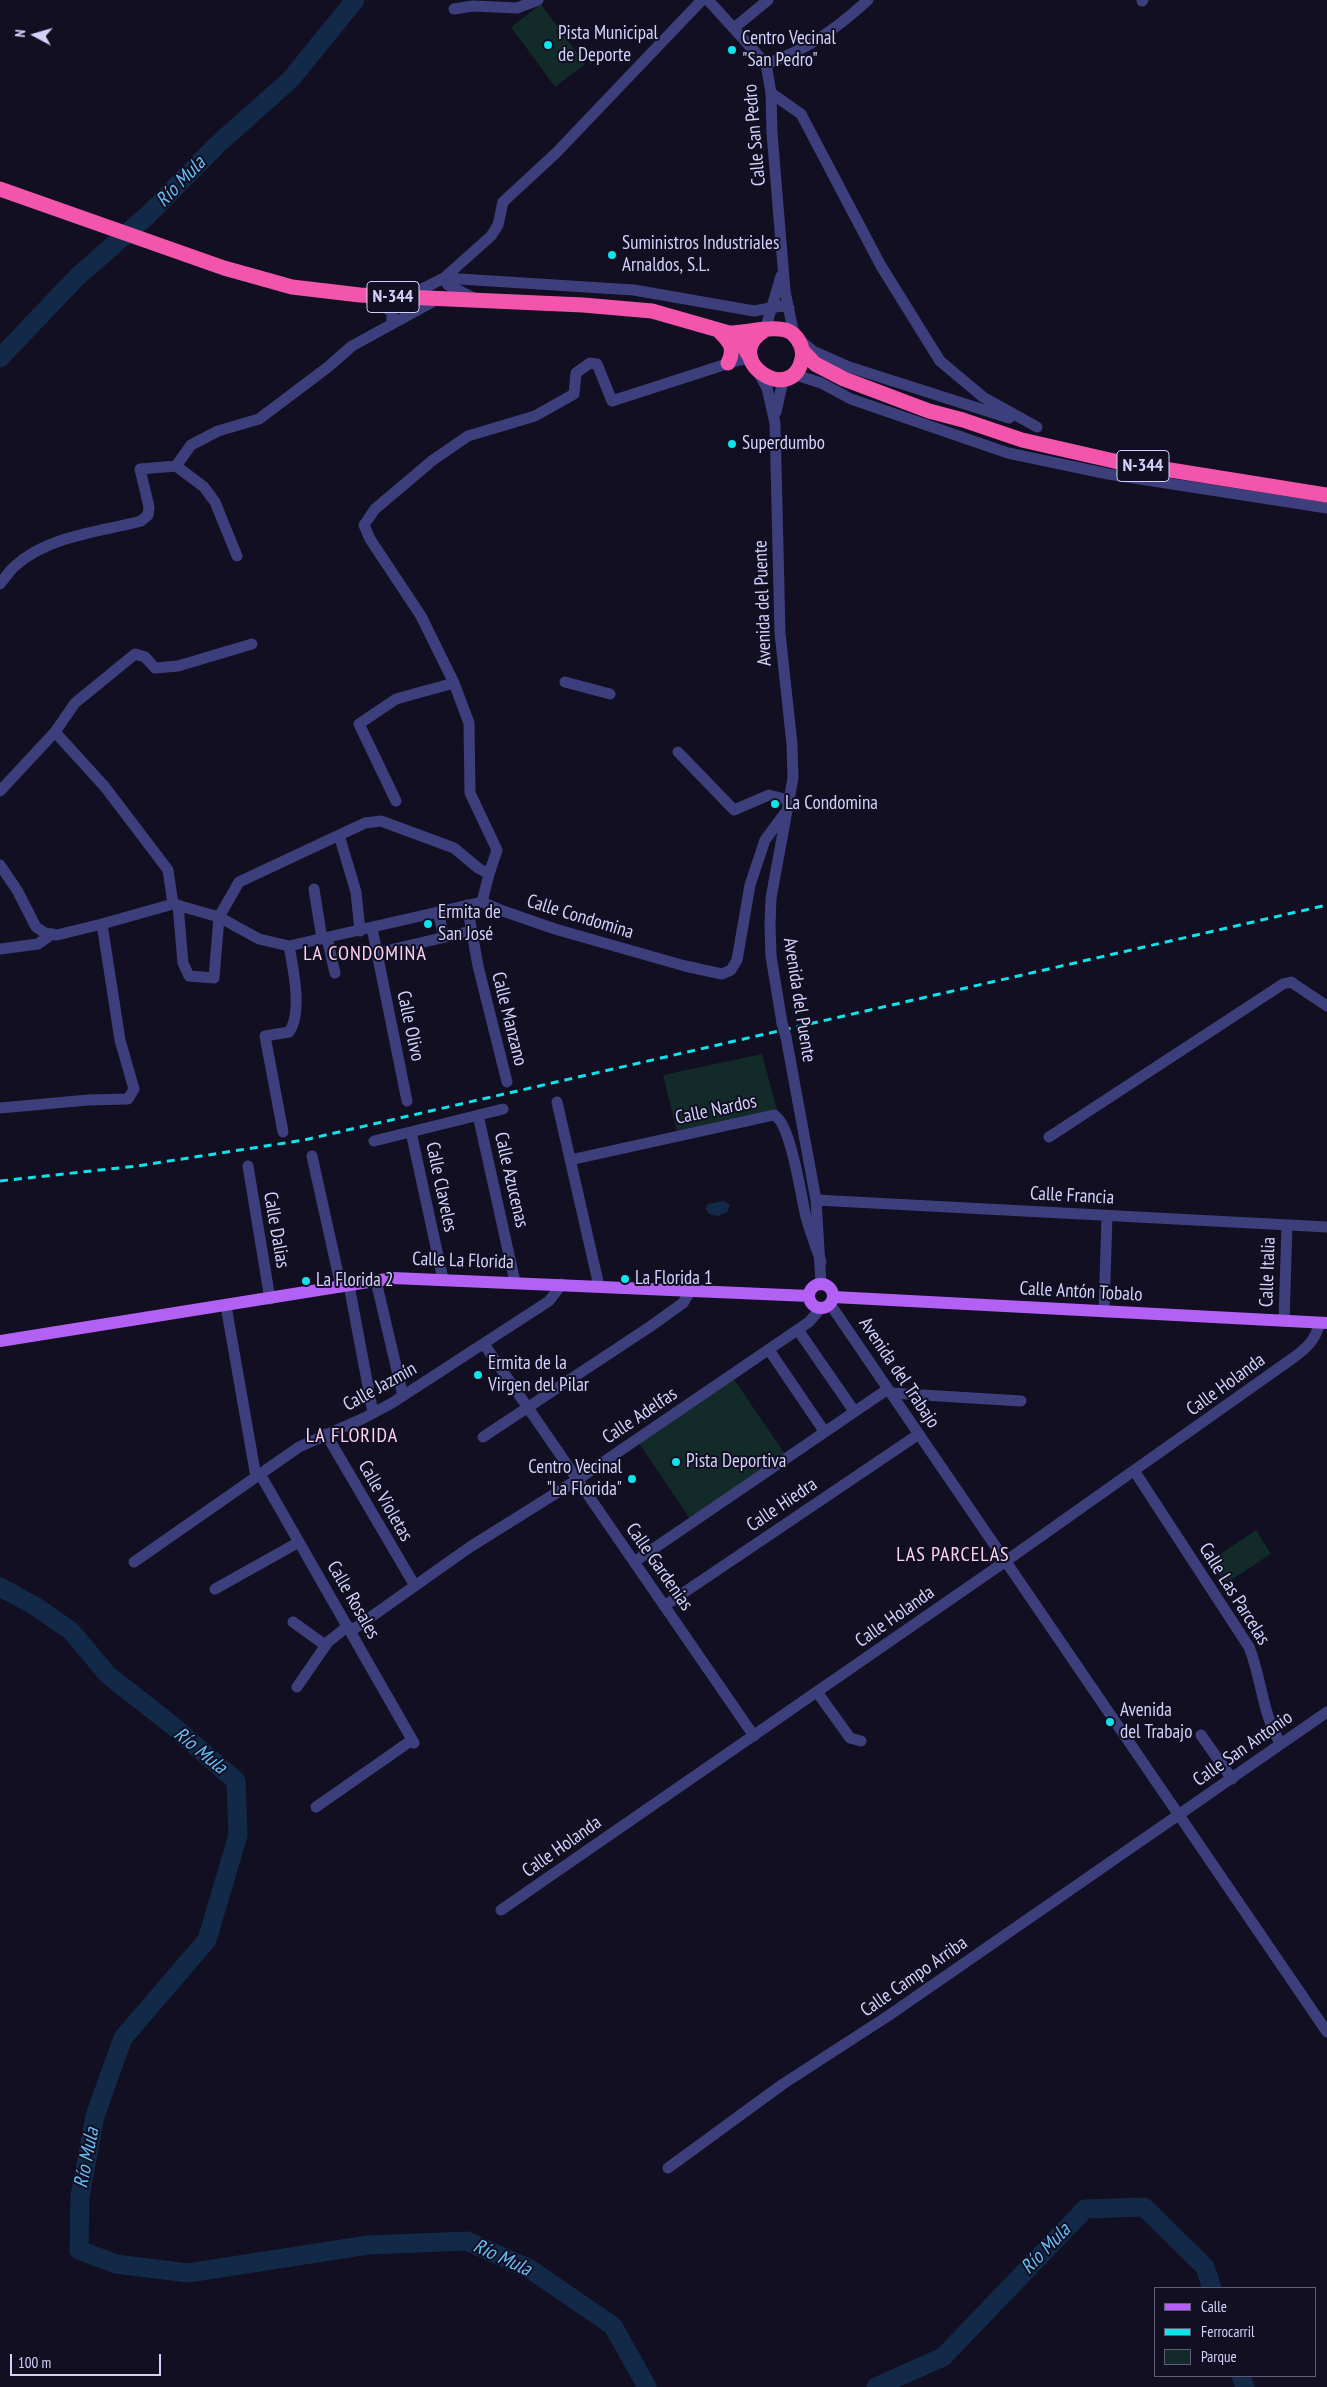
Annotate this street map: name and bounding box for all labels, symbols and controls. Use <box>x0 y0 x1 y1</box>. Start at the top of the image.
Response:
north arrow <box>10 10 60 60</box>
place label: Pista Municipal de Deporte <box>558 23 658 67</box>
place label: Centro Vecinal "San Pedro" <box>742 28 836 72</box>
text: N <box>11 29 29 38</box>
marker: Pista Municipal de Deporte <box>542 39 554 51</box>
marker: Centro Vecinal "San Pedro" <box>726 44 738 56</box>
street label: Calle San Pedro <box>739 83 771 187</box>
water label: Río Mula <box>151 152 211 212</box>
place label: Suministros Industriales Arnaldos, S.L. <box>622 233 779 277</box>
marker: Suministros Industriales Arnaldos, S.L. <box>606 249 618 261</box>
road number: N-344 <box>367 282 419 312</box>
place label: Superdumbo <box>742 433 825 455</box>
marker: Superdumbo <box>726 438 738 450</box>
road number: N-344 <box>1117 451 1169 482</box>
street label: Avenida del Puente <box>749 540 777 666</box>
place label: La Condomina <box>785 793 878 815</box>
marker: La Condomina <box>769 798 781 810</box>
street label: Calle Condomina <box>524 890 636 944</box>
place label: Ermita de San José <box>438 902 501 946</box>
marker: Ermita de San José <box>422 918 434 930</box>
street label: Avenida del Puente <box>778 936 820 1064</box>
district label: LA CONDOMINA <box>302 942 428 966</box>
street label: Calle Manzano <box>486 970 532 1068</box>
street label: Calle Olivo <box>391 989 429 1063</box>
street label: Calle Nardos <box>673 1090 759 1130</box>
street label: Calle Azucenas <box>489 1130 533 1230</box>
street label: Calle Claveles <box>420 1140 462 1234</box>
street label: Calle Francia <box>1029 1182 1115 1210</box>
street label: Calle Dalias <box>258 1190 294 1270</box>
street label: Calle Italia <box>1255 1237 1281 1307</box>
street label: Calle La Florida <box>412 1248 514 1274</box>
place label: La Florida 1 <box>635 1268 712 1290</box>
place label: La Florida 2 <box>316 1270 393 1292</box>
marker: La Florida 1 <box>619 1273 631 1285</box>
marker: La Florida 2 <box>300 1275 312 1287</box>
street label: Calle Antón Tobalo <box>1019 1277 1143 1307</box>
street label: Avenida del Trabajo <box>854 1313 944 1433</box>
street label: Calle Holanda <box>1182 1349 1270 1421</box>
place label: Ermita de la Virgen del Pilar <box>488 1353 589 1397</box>
street label: Calle Jazmín <box>339 1357 421 1417</box>
marker: Ermita de la Virgen del Pilar <box>472 1369 484 1381</box>
street label: Calle Adelfas <box>598 1383 682 1449</box>
district label: LA FLORIDA <box>305 1424 399 1448</box>
place label: Pista Deportiva <box>686 1451 786 1473</box>
marker: Pista Deportiva <box>670 1456 682 1468</box>
street label: Calle Violetas <box>353 1457 417 1545</box>
place label: Centro Vecinal "La Florida" <box>528 1457 622 1501</box>
marker: Centro Vecinal "La Florida" <box>626 1473 638 1485</box>
street label: Calle Hiedra <box>742 1473 822 1537</box>
street label: Calle Gardenias <box>621 1519 697 1615</box>
street label: Calle Las Parcelas <box>1194 1539 1274 1649</box>
district label: LAS PARCELAS <box>895 1543 1011 1567</box>
street label: Calle Rosales <box>322 1557 384 1643</box>
street label: Calle Holanda <box>851 1581 939 1653</box>
place label: Avenida del Trabajo <box>1120 1700 1192 1744</box>
street label: Calle San Antonio <box>1189 1706 1297 1792</box>
marker: Avenida del Trabajo <box>1104 1716 1116 1728</box>
water label: Río Mula <box>169 1723 231 1779</box>
street label: Calle Holanda <box>518 1811 606 1883</box>
street label: Calle Campo Arriba <box>856 1932 972 2022</box>
water label: Río Mula <box>69 2126 105 2190</box>
water label: Río Mula <box>1016 2219 1076 2279</box>
water label: Río Mula <box>469 2234 535 2282</box>
legend <box>1154 2287 1317 2377</box>
text: Calle <box>1201 2297 1227 2316</box>
text: Ferrocarril <box>1201 2322 1254 2341</box>
scale bar <box>12 2344 164 2376</box>
text: Parque <box>1201 2347 1237 2366</box>
text: 100 m <box>18 2353 51 2372</box>

